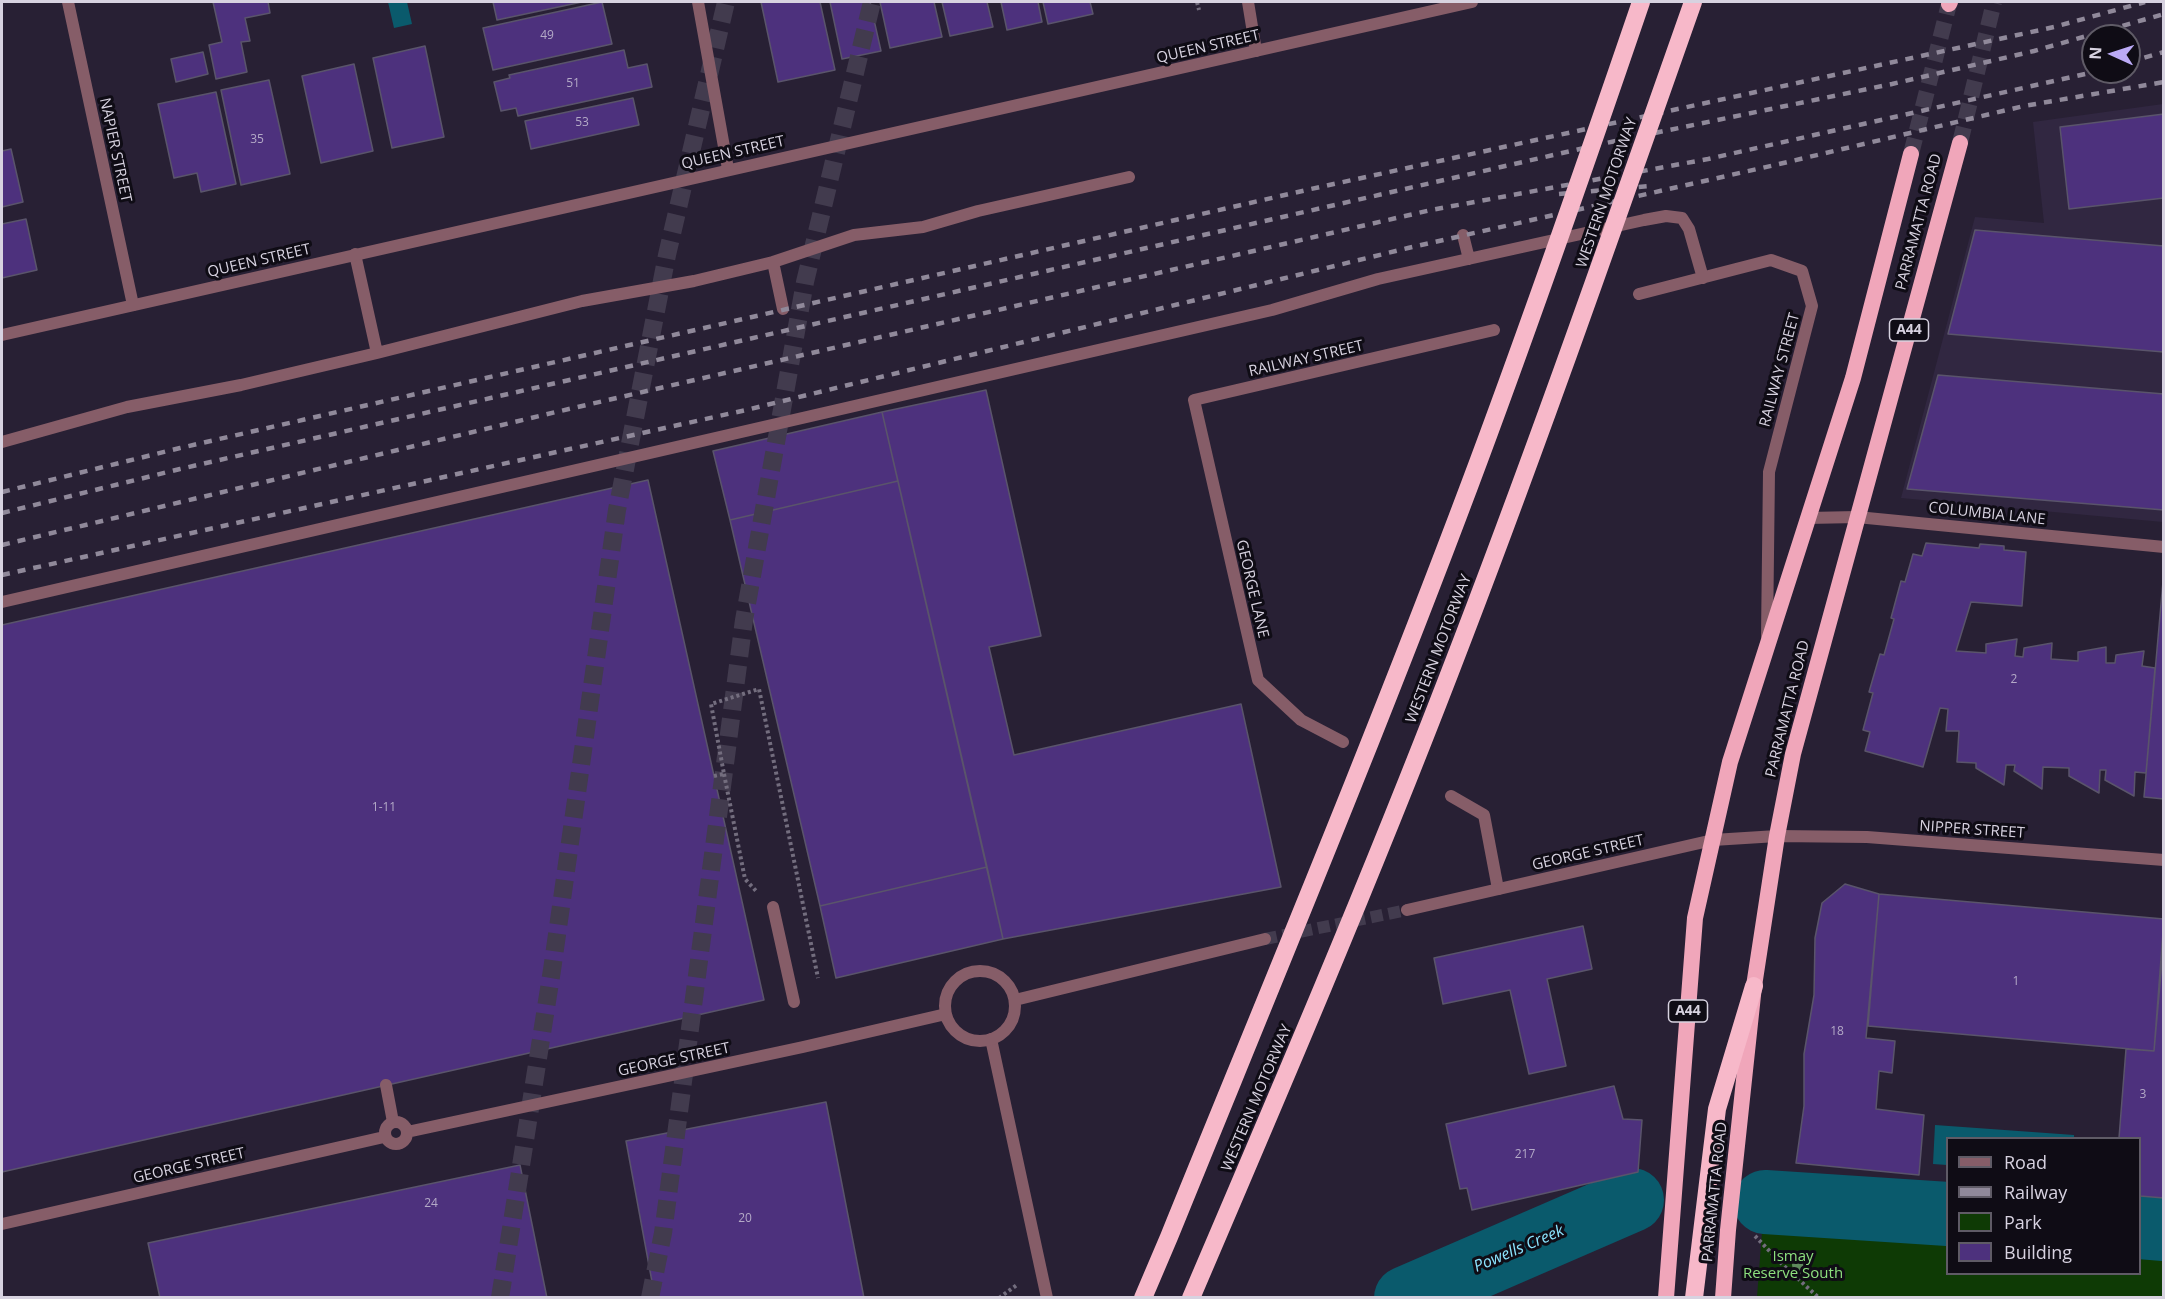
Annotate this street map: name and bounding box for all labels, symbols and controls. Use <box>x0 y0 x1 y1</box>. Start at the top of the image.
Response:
north arrow <box>2081 24 2141 84</box>
street label: QUEEN STREET <box>1155 26 1261 68</box>
house number: 49 <box>540 29 554 43</box>
text: N <box>2084 46 2106 60</box>
house number: 51 <box>566 77 580 91</box>
street label: NAPIER STREET <box>95 96 135 204</box>
house number: 53 <box>575 116 589 130</box>
street label: WESTERN MOTORWAY <box>1573 116 1641 270</box>
street label: QUEEN STREET <box>680 132 786 174</box>
house number: 35 <box>250 133 264 147</box>
street label: PARRAMATTA ROAD <box>1892 152 1946 292</box>
street label: QUEEN STREET <box>206 240 312 282</box>
street label: RAILWAY STREET <box>1756 311 1804 429</box>
road number: A44 <box>1890 319 1928 341</box>
street label: RAILWAY STREET <box>1247 337 1365 381</box>
street label: COLUMBIA LANE <box>1928 499 2046 529</box>
street label: GEORGE LANE <box>1232 538 1272 640</box>
street label: WESTERN MOTORWAY <box>1402 572 1476 726</box>
street label: PARRAMATTA ROAD <box>1762 639 1814 779</box>
house number: 2 <box>2011 673 2017 687</box>
house number: 1-11 <box>372 801 396 815</box>
street label: NIPPER STREET <box>1919 817 2025 843</box>
street label: GEORGE STREET <box>1530 831 1646 875</box>
house number: 1 <box>2013 975 2019 989</box>
road number: A44 <box>1668 1000 1708 1022</box>
street label: WESTERN MOTORWAY <box>1218 1022 1296 1174</box>
house number: 18 <box>1830 1025 1844 1039</box>
street label: GEORGE STREET <box>616 1039 732 1081</box>
house number: 3 <box>2140 1088 2146 1102</box>
street label: PARRAMATTA ROAD <box>1699 1121 1731 1263</box>
legend <box>1946 1137 2141 1275</box>
street label: GEORGE STREET <box>131 1144 247 1188</box>
house number: 217 <box>1515 1148 1535 1162</box>
text: Road <box>2004 1150 2047 1174</box>
text: Railway <box>2004 1180 2067 1204</box>
house number: 24 <box>424 1197 438 1211</box>
text: Park <box>2004 1210 2042 1234</box>
house number: 20 <box>738 1212 752 1226</box>
water label: Powells Creek <box>1471 1221 1567 1277</box>
text: Building <box>2004 1240 2072 1264</box>
park label: Ismay Reserve South <box>1743 1248 1843 1283</box>

